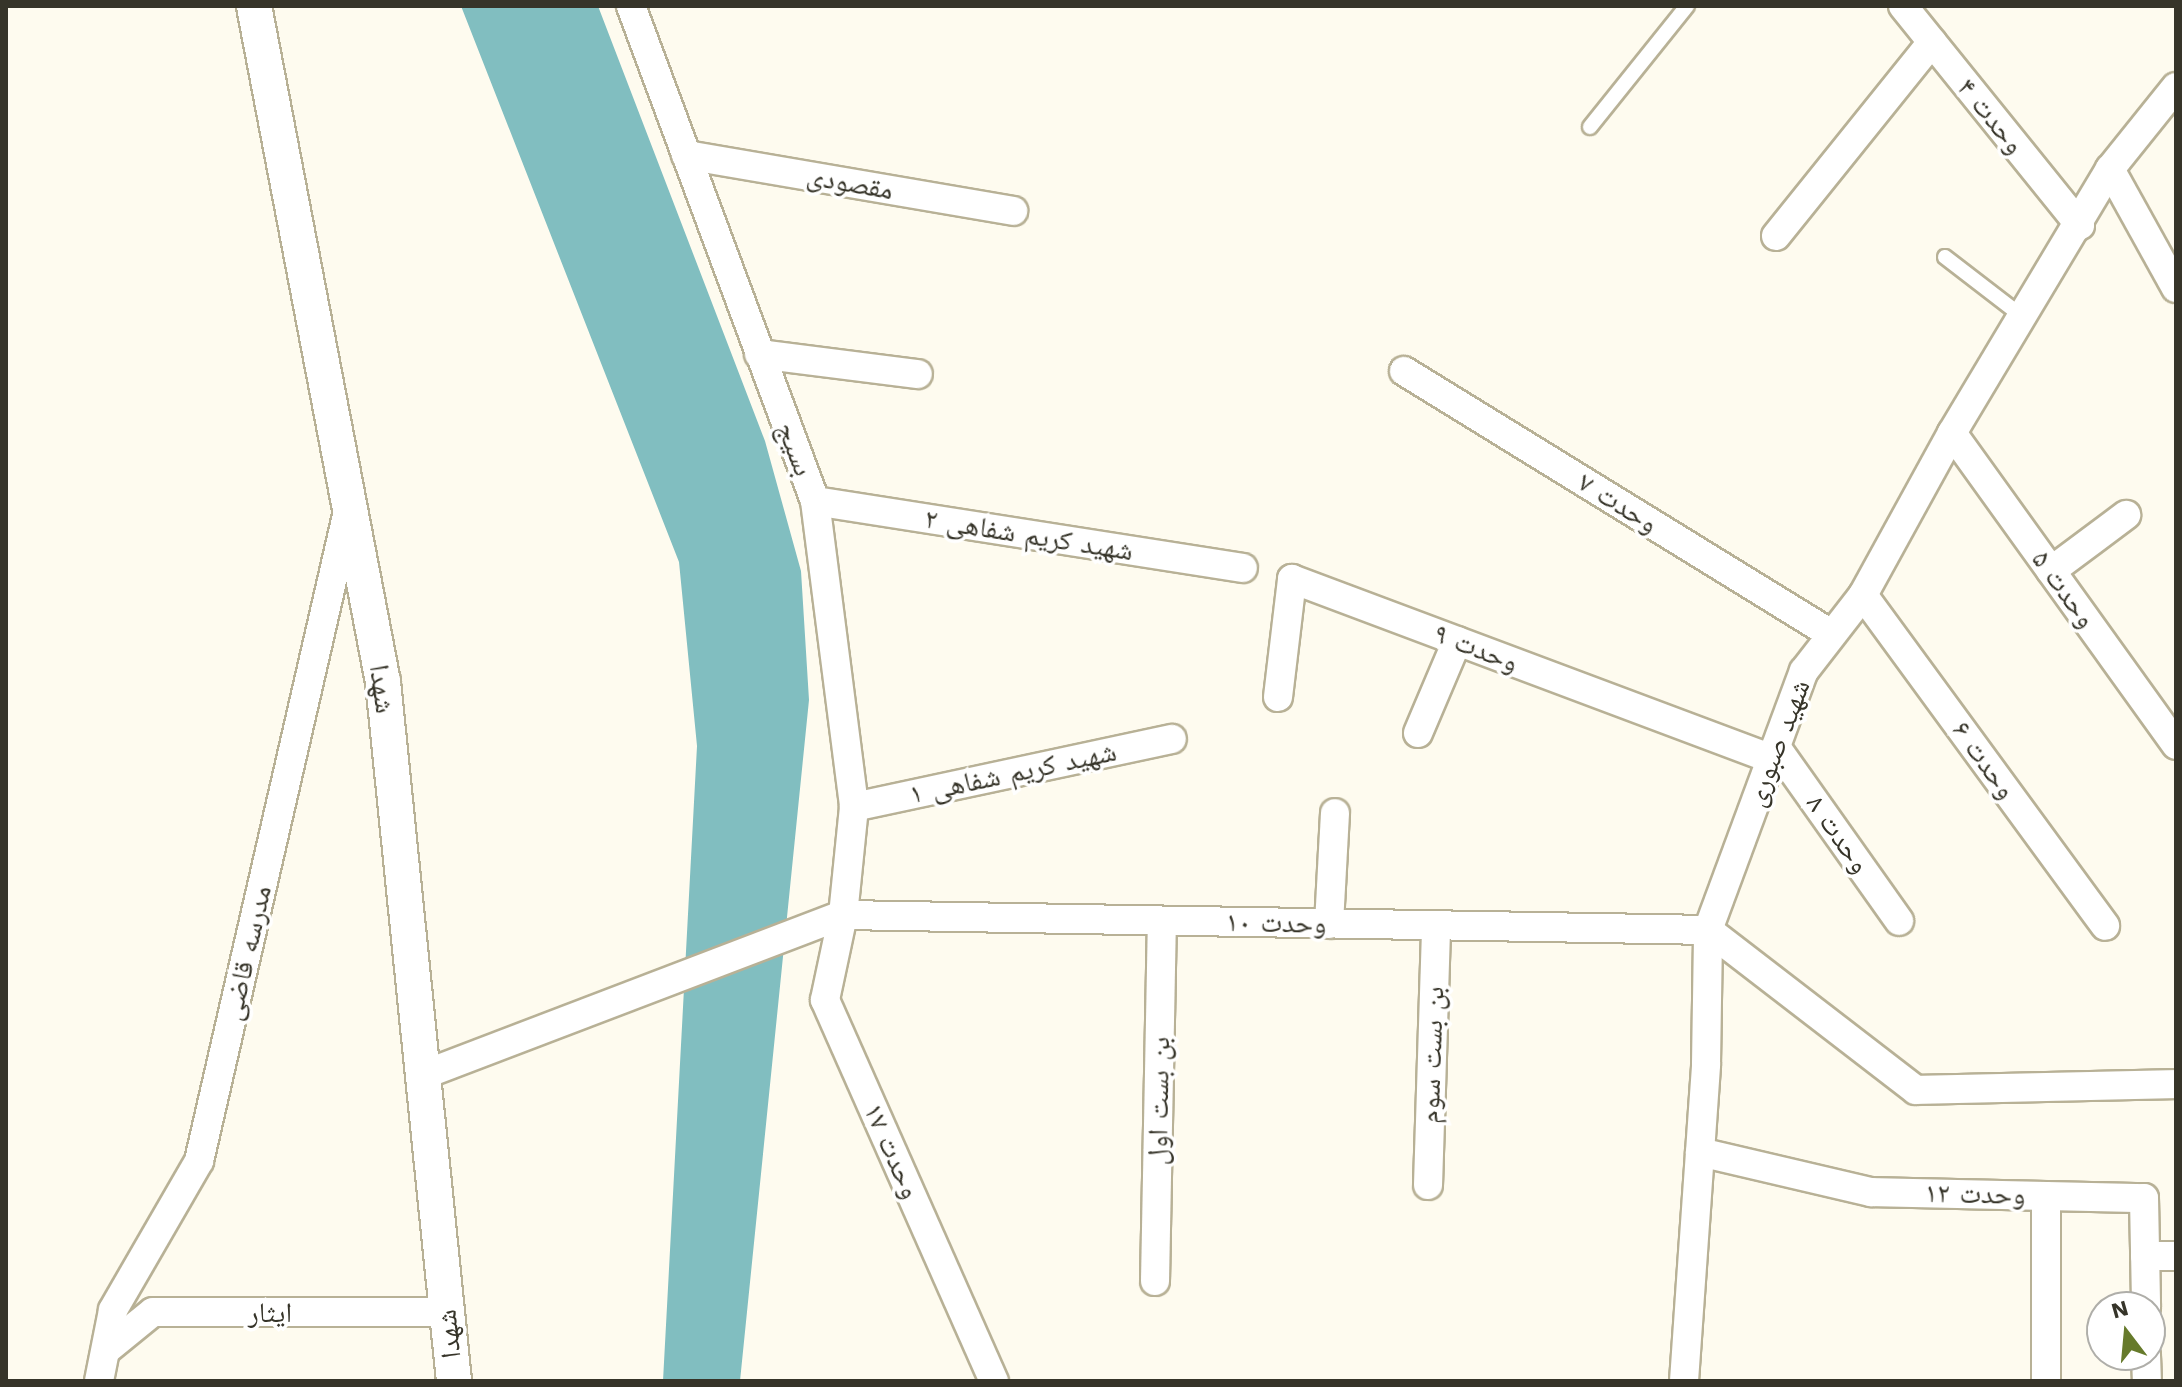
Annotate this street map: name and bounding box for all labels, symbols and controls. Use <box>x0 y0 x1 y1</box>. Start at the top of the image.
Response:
street label: وحدت ۴ <box>1950 71 2032 161</box>
street label: مقصودی <box>804 159 896 207</box>
street label: بسیج <box>769 417 821 481</box>
street label: وحدت ۷ <box>1572 465 1664 541</box>
street label: شهید کریم شفاهی ۲ <box>922 502 1136 568</box>
street label: وحدت ۵ <box>2025 544 2103 634</box>
street label: وحدت ۹ <box>1429 617 1523 679</box>
street label: شهدا <box>362 662 402 716</box>
street label: شهید صبوری <box>1738 675 1818 811</box>
street label: وحدت ۶ <box>1945 715 2023 805</box>
street label: شهید کریم شفاهی ۱ <box>906 735 1120 811</box>
street label: وحدت ۸ <box>1799 788 1877 880</box>
street label: مدرسه قاضی <box>215 882 279 1024</box>
street label: وحدت ۱۰ <box>1225 905 1327 941</box>
street label: بن بست سوم <box>1413 986 1451 1124</box>
street label: بن بست اول <box>1141 1036 1177 1166</box>
street label: وحدت ۱۷ <box>856 1098 928 1204</box>
street label: وحدت ۱۲ <box>1924 1176 2026 1212</box>
north arrow <box>2086 1291 2166 1371</box>
text: N <box>2109 1295 2131 1324</box>
street label: ایثار <box>248 1296 292 1330</box>
street label: شهدا <box>430 1308 468 1360</box>

